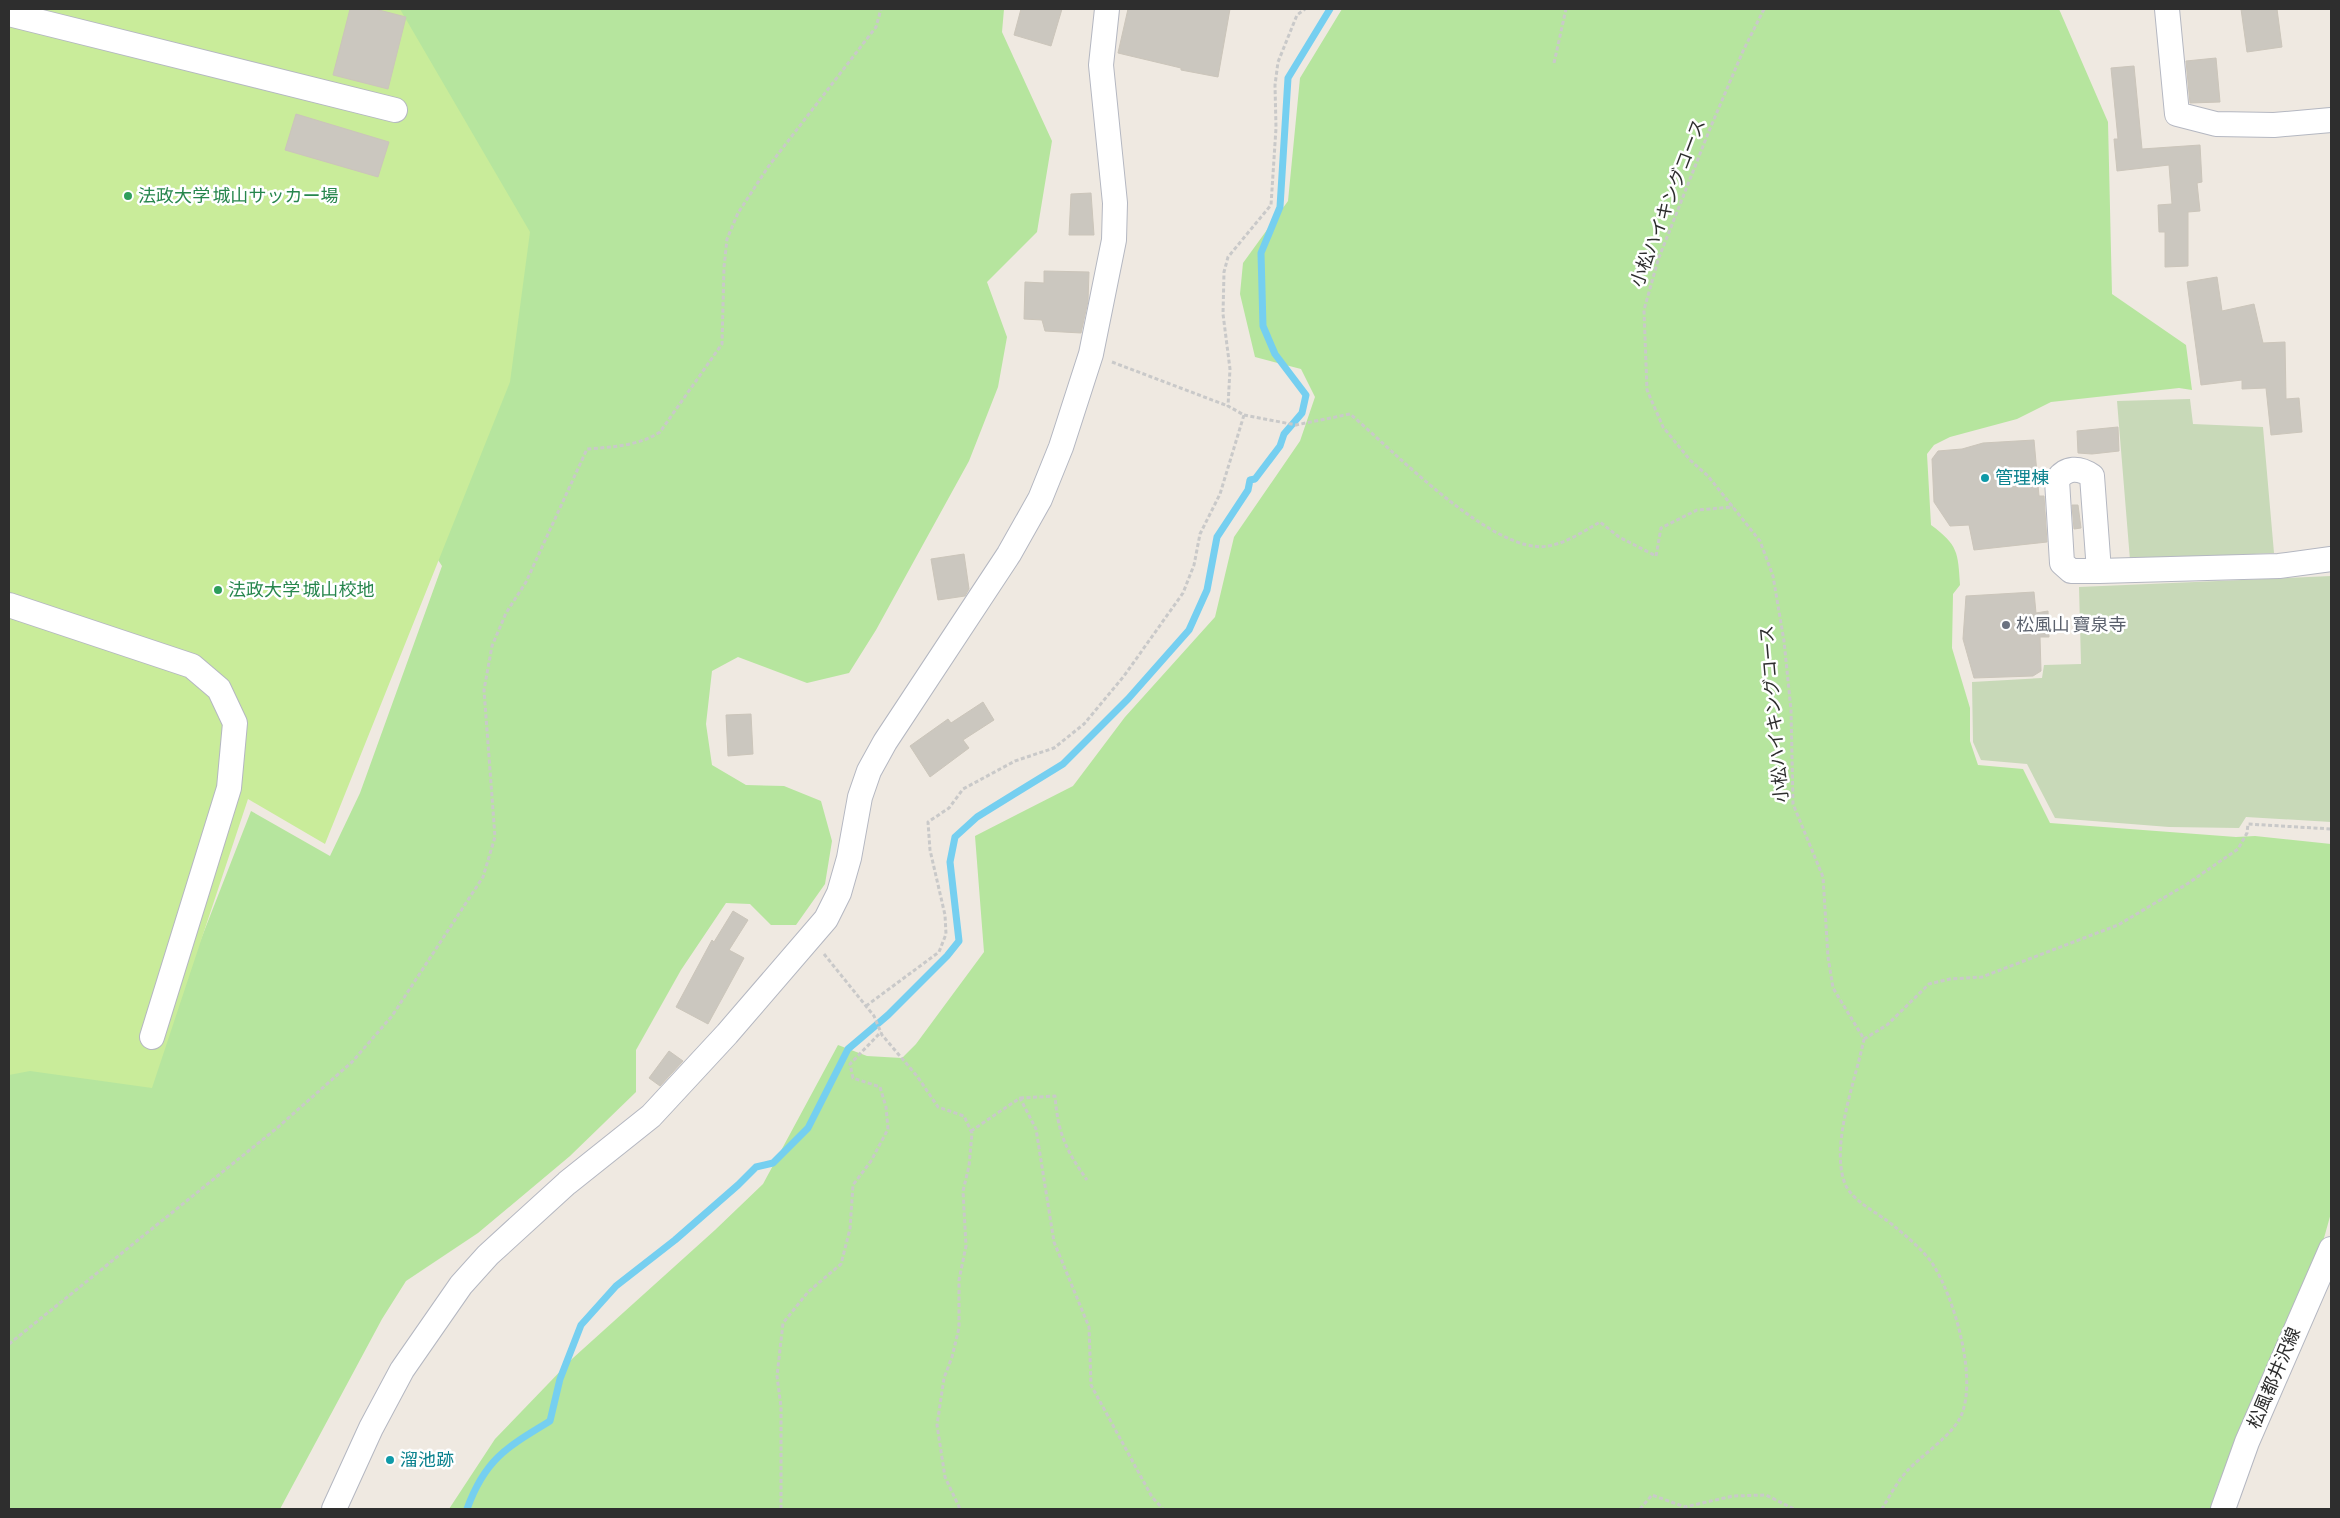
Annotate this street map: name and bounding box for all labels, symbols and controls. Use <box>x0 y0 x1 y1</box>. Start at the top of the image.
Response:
street label: 小松ハイキングコース <box>1626 116 1709 290</box>
place label: 法政大学 城山サッカー場 <box>138 185 338 206</box>
marker: 法政大学 城山サッカー場 <box>122 190 134 202</box>
place label: 管理棟 <box>1995 467 2049 488</box>
marker: 管理棟 <box>1979 472 1991 484</box>
place label: 法政大学 城山校地 <box>228 579 374 600</box>
marker: 法政大学 城山校地 <box>212 584 224 596</box>
place label: 松風山 寶泉寺 <box>2016 614 2126 635</box>
marker: 松風山 寶泉寺 <box>2000 619 2012 631</box>
street label: 小松ハイキングコース <box>1755 624 1792 804</box>
street label: 松風都井沢線 <box>2243 1324 2304 1432</box>
place label: 溜池跡 <box>400 1449 454 1470</box>
marker: 溜池跡 <box>384 1454 396 1466</box>

